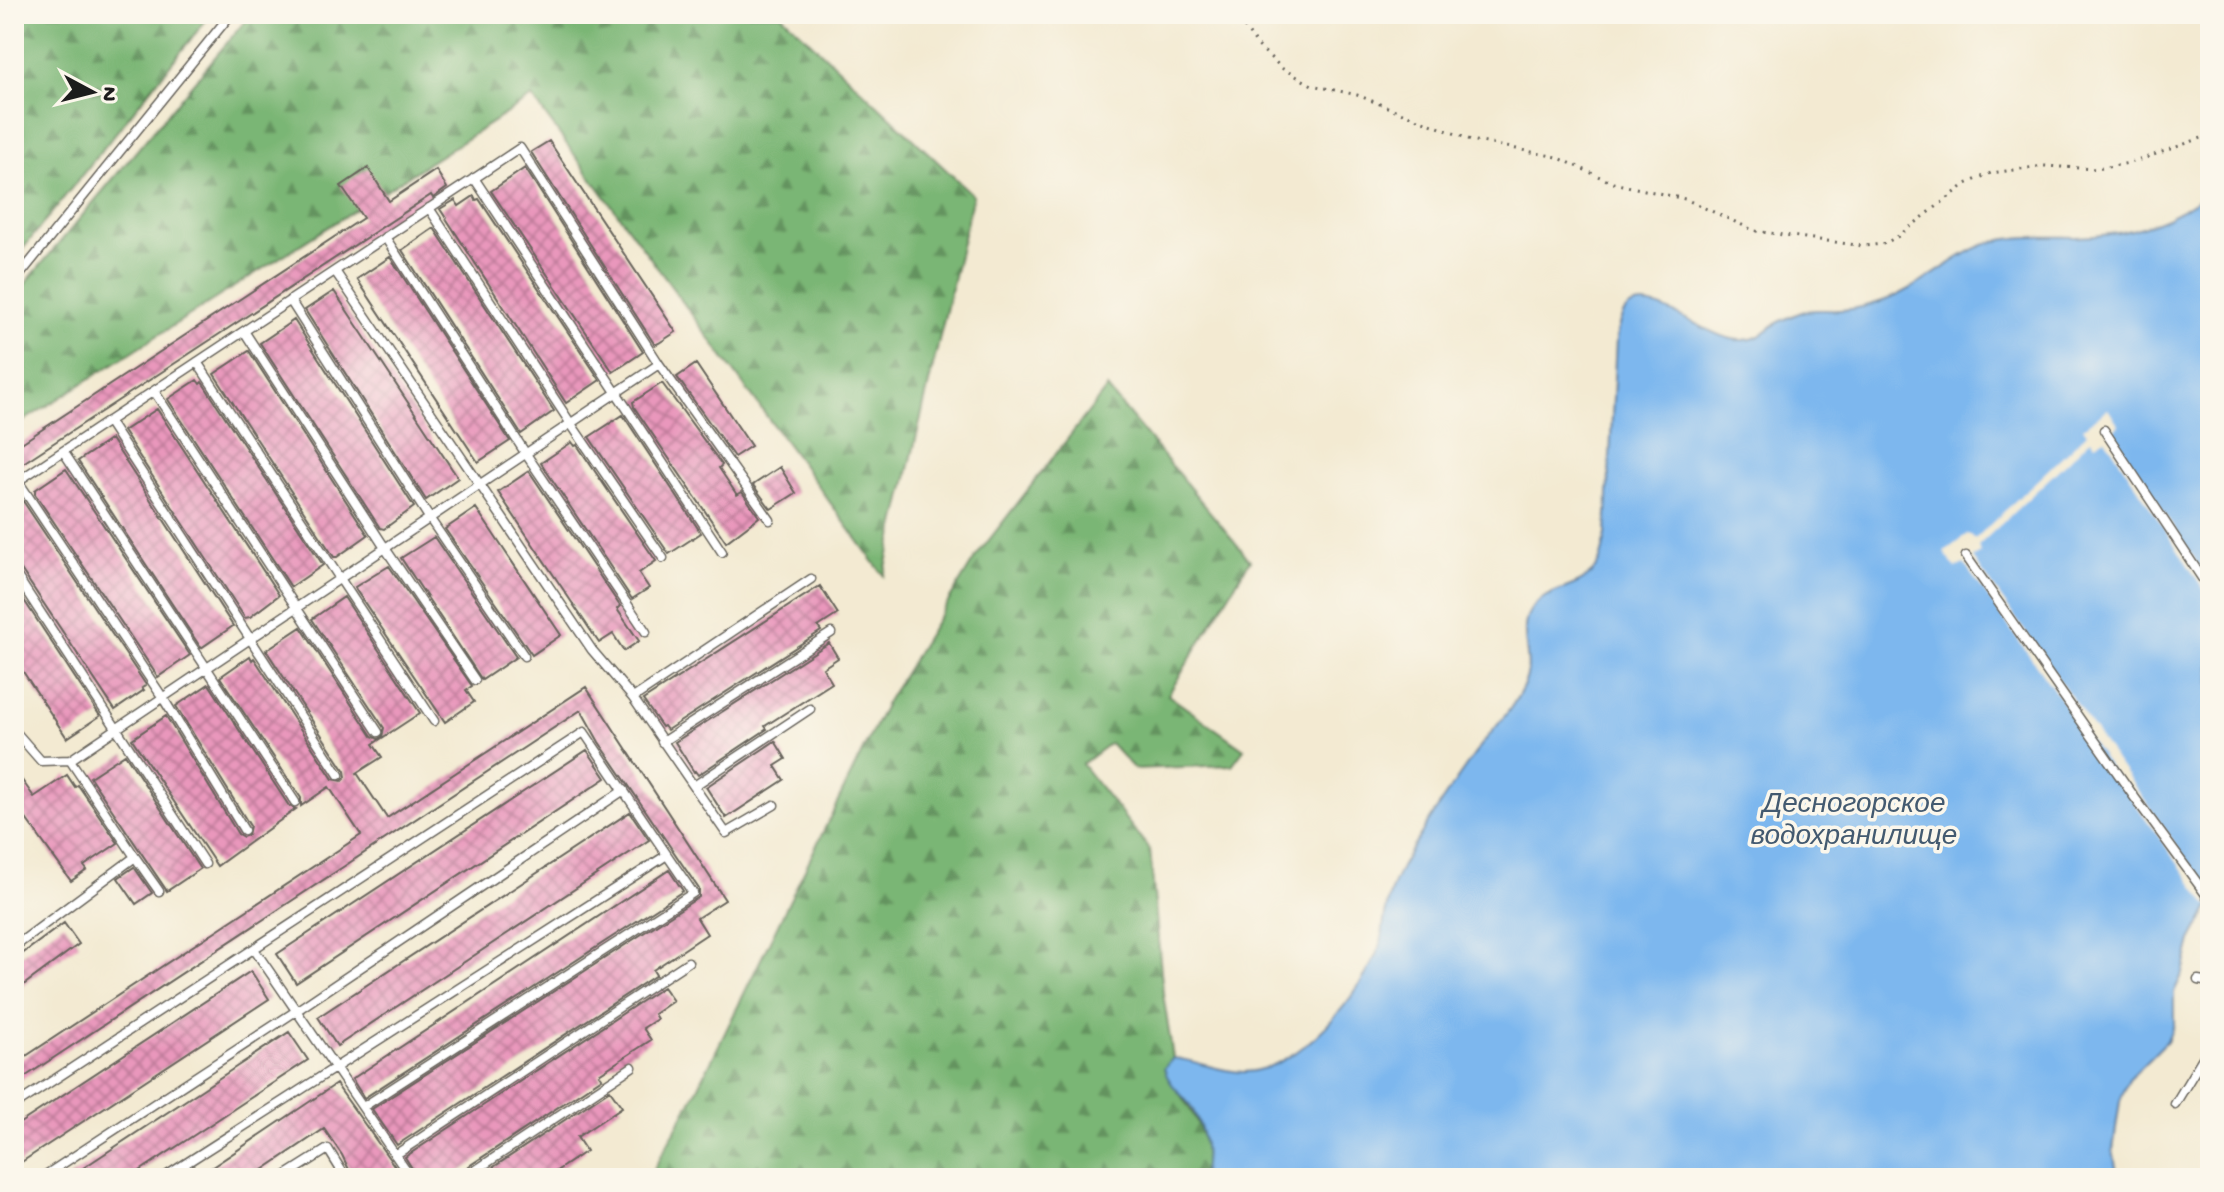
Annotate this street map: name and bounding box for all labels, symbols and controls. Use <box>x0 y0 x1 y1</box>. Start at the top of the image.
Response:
north arrow <box>52 52 132 132</box>
text: N <box>94 85 122 103</box>
water label: Десногорское водохранилище <box>1751 790 1957 855</box>

